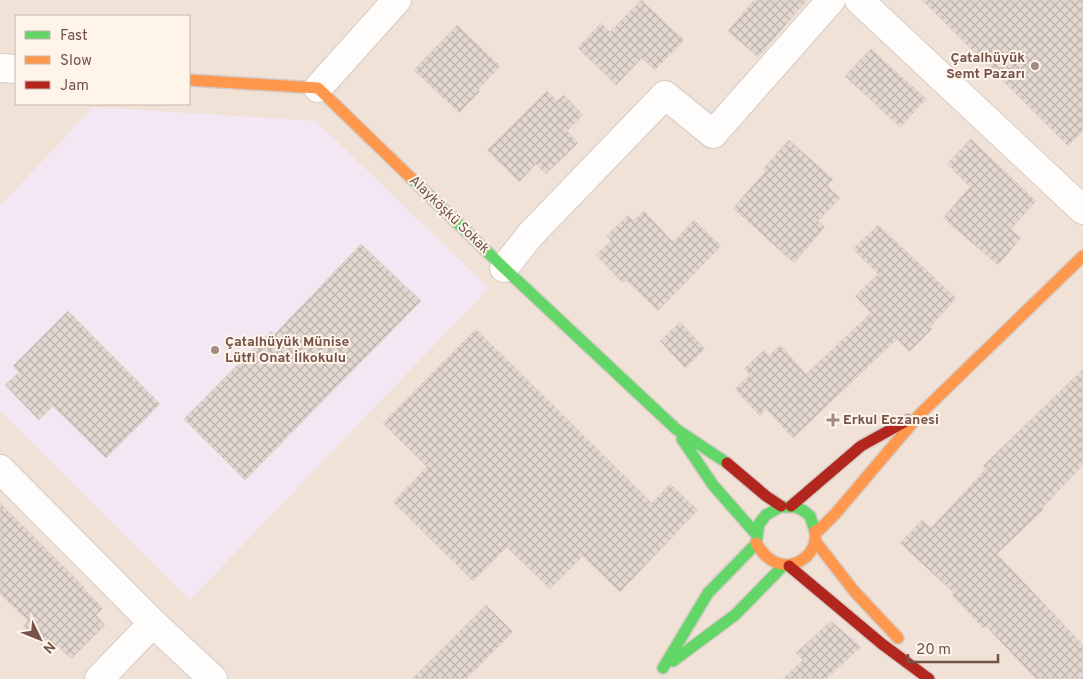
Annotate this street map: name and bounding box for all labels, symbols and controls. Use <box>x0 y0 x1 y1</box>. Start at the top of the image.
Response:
legend <box>15 15 190 105</box>
text: Fast <box>60 27 88 46</box>
place label: Çatalhüyük Semt Pazarı <box>946 50 1025 83</box>
text: Slow <box>60 52 92 71</box>
marker: Çatalhüyük Semt Pazarı <box>1029 60 1041 72</box>
text: Jam <box>60 77 89 96</box>
street label: Alayköşkü Sokak <box>405 172 493 258</box>
place label: Çatalhüyük Münise Lütfi Onat İlkokulu <box>225 334 350 367</box>
marker: Çatalhüyük Münise Lütfi Onat İlkokulu <box>209 344 221 356</box>
place label: Erkul Eczanesi <box>843 412 939 429</box>
marker: Erkul Eczanesi <box>827 414 839 426</box>
north arrow <box>15 614 65 664</box>
scale bar <box>908 632 998 664</box>
text: N <box>39 637 58 656</box>
text: 20 m <box>916 641 951 660</box>

